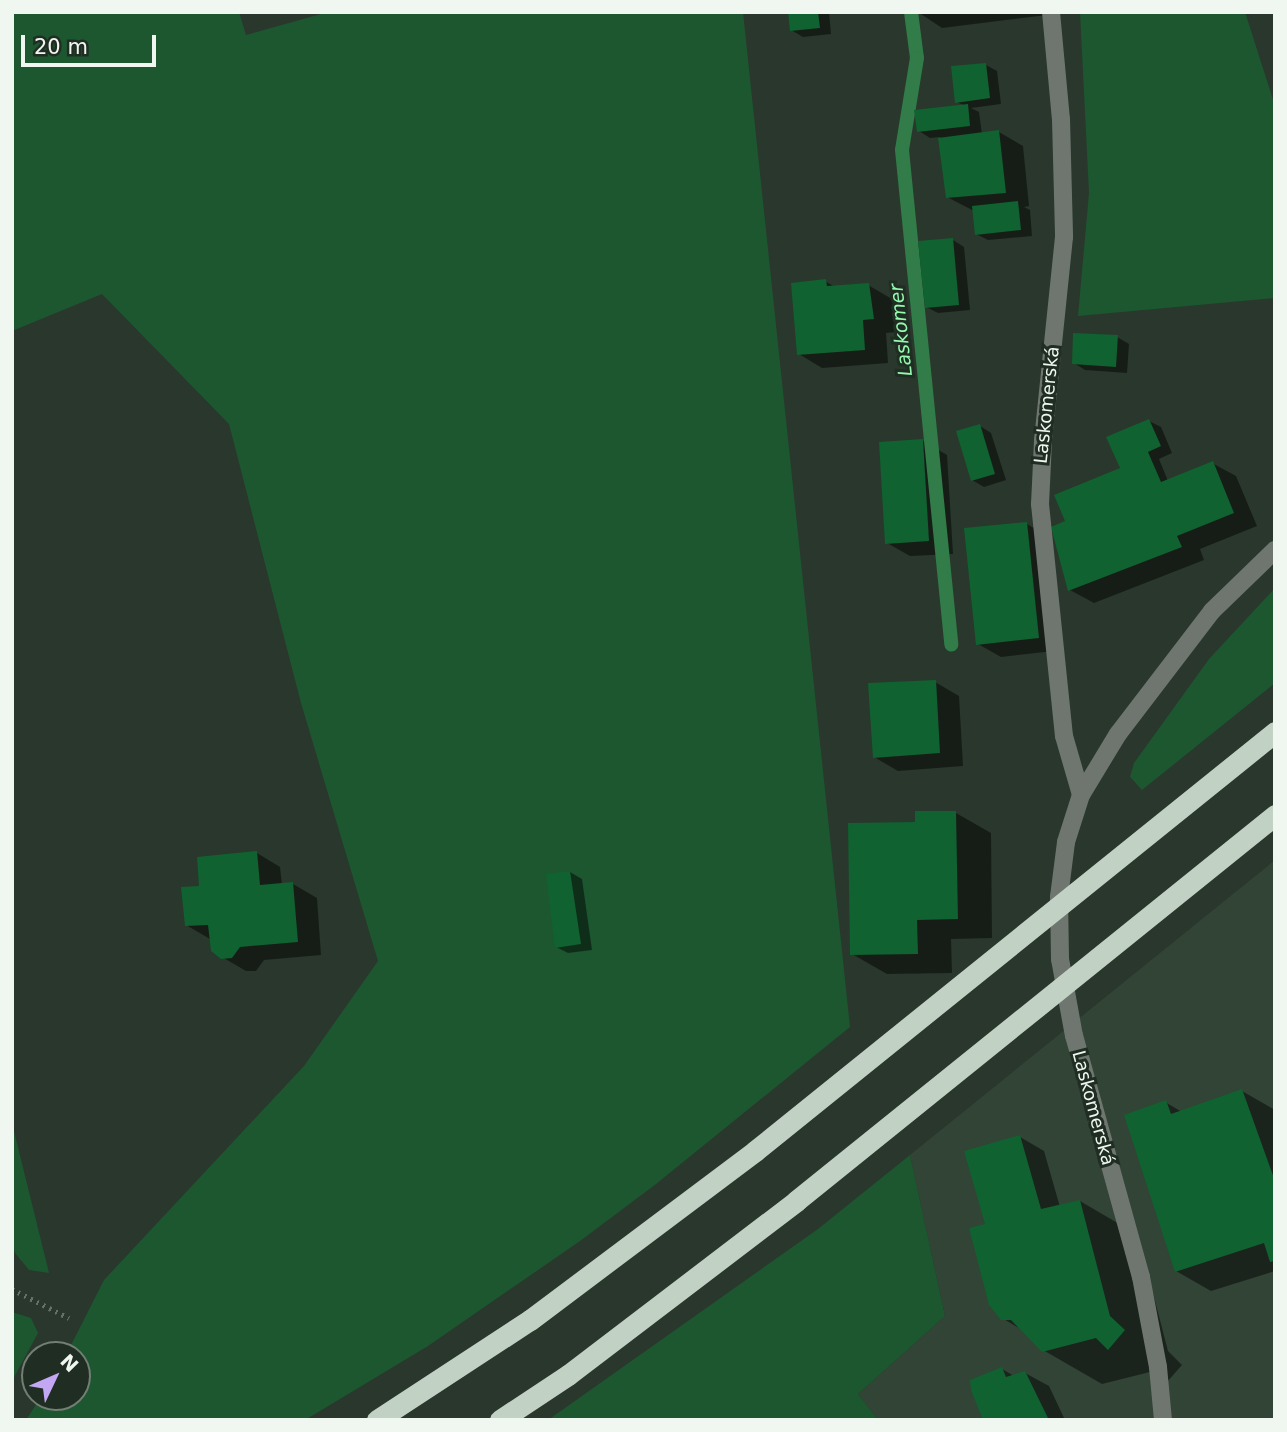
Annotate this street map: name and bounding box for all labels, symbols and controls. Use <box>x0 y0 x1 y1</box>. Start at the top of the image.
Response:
scale bar <box>24 21 159 65</box>
text: 20 m <box>34 35 88 59</box>
water label: Laskomer <box>885 283 917 377</box>
street label: Laskomerská <box>1030 345 1064 465</box>
street label: Laskomerská <box>1067 1048 1119 1168</box>
north arrow <box>21 1341 91 1411</box>
text: N <box>56 1349 83 1376</box>

